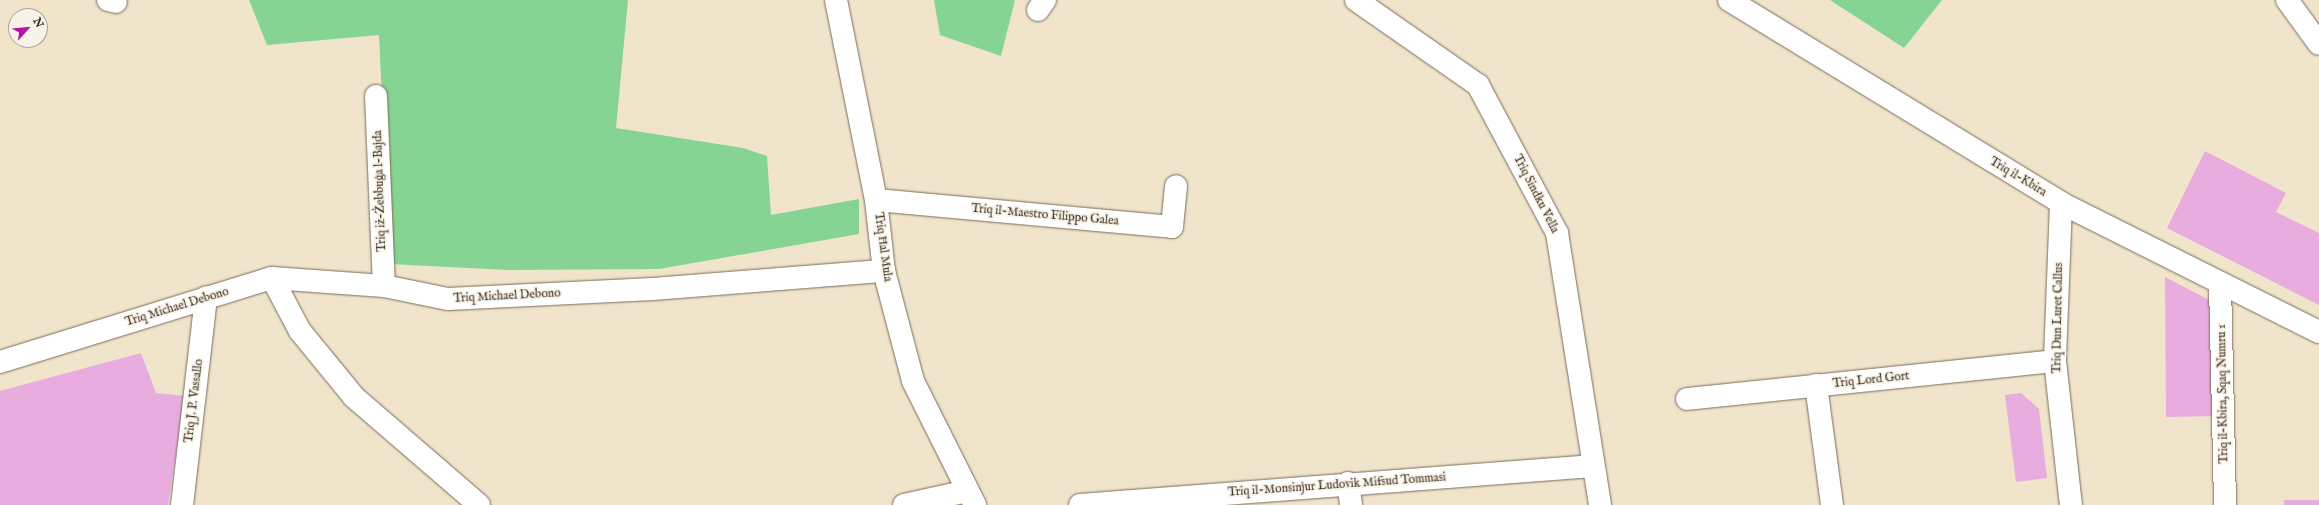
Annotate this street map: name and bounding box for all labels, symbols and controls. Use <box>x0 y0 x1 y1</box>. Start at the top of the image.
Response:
north arrow <box>8 8 48 48</box>
text: N <box>29 16 46 30</box>
street label: Triq iż-Żebbuġa l-Bajda <box>371 130 389 252</box>
street label: Triq Sindku Vella <box>1510 152 1562 236</box>
street label: Triq il-Kbira <box>1987 154 2049 200</box>
street label: Triq il-Maestro Filippo Galea <box>971 201 1119 229</box>
street label: Triq Ħal Mula <box>871 212 895 282</box>
street label: Triq Dun Luret Callus <box>2050 262 2066 374</box>
street label: Triq Michael Debono <box>124 284 230 330</box>
street label: Triq Michael Debono <box>453 286 561 306</box>
street label: Triq il-Kbira, Sqaq Numru 1 <box>2215 324 2231 464</box>
street label: Triq J. P. Vassallo <box>182 358 206 444</box>
street label: Triq Lord Gort <box>1832 369 1910 391</box>
street label: Triq il-Monsinjur Ludovik Mifsud Tommasi <box>1227 470 1447 500</box>

